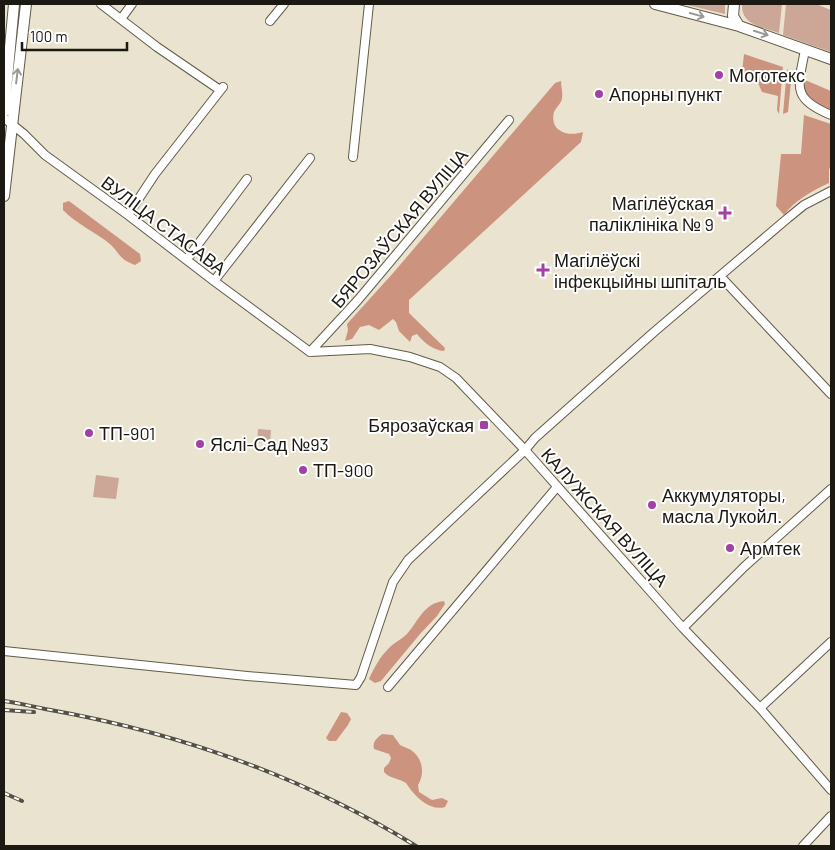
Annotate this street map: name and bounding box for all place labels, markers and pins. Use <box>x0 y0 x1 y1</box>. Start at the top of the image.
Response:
place label: Моготекс <box>729 64 805 86</box>
marker: Моготекс <box>713 69 725 81</box>
place label: Апорны пункт <box>609 83 722 105</box>
marker: Апорны пункт <box>593 88 605 100</box>
place label: Магілёўская паліклініка № 9 <box>589 192 714 235</box>
marker: Магілёўская паліклініка № 9 <box>718 206 732 220</box>
place label: Магілёўскі інфекцыйны шпіталь <box>554 249 727 292</box>
marker: Магілёўскі інфекцыйны шпіталь <box>536 263 550 277</box>
place label: Бярозаўская <box>368 414 474 436</box>
marker: Бярозаўская <box>478 419 490 431</box>
place label: ТП-901 <box>99 422 155 444</box>
marker: ТП-901 <box>83 427 95 439</box>
place label: Яслі-Сад №93 <box>210 433 329 455</box>
marker: Яслі-Сад №93 <box>194 438 206 450</box>
place label: ТП-900 <box>313 459 374 481</box>
marker: ТП-900 <box>297 464 309 476</box>
place label: Аккумуляторы, масла Лукойл. <box>662 484 786 527</box>
marker: Аккумуляторы, масла Лукойл. <box>646 499 658 511</box>
place label: Армтек <box>740 537 800 559</box>
marker: Армтек <box>724 542 736 554</box>

